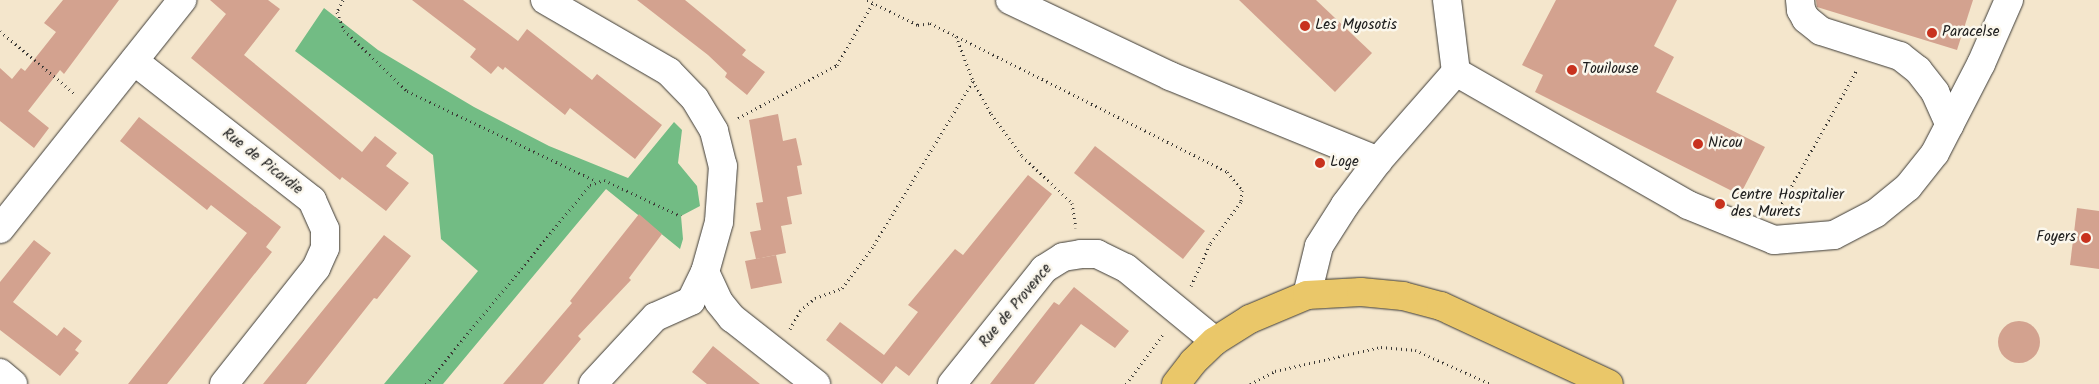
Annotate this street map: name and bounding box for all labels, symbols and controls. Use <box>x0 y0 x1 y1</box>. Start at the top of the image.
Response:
place label: Les Myosotis <box>1315 17 1397 35</box>
marker: Les Myosotis <box>1299 20 1311 32</box>
place label: Paracelse <box>1942 24 1999 42</box>
marker: Paracelse <box>1926 27 1938 39</box>
place label: Touilouse <box>1582 61 1638 79</box>
marker: Touilouse <box>1566 64 1578 76</box>
street label: Rue de Picardie <box>218 125 306 199</box>
place label: Nicou <box>1708 135 1742 153</box>
marker: Nicou <box>1692 138 1704 150</box>
place label: Loge <box>1330 154 1359 172</box>
marker: Loge <box>1314 157 1326 169</box>
place label: Centre Hospitalier des Murets <box>1731 186 1844 221</box>
marker: Centre Hospitalier des Murets <box>1713 197 1727 211</box>
place label: Foyers <box>2036 229 2076 247</box>
marker: Foyers <box>2080 232 2092 244</box>
street label: Rue de Provence <box>976 261 1056 351</box>

